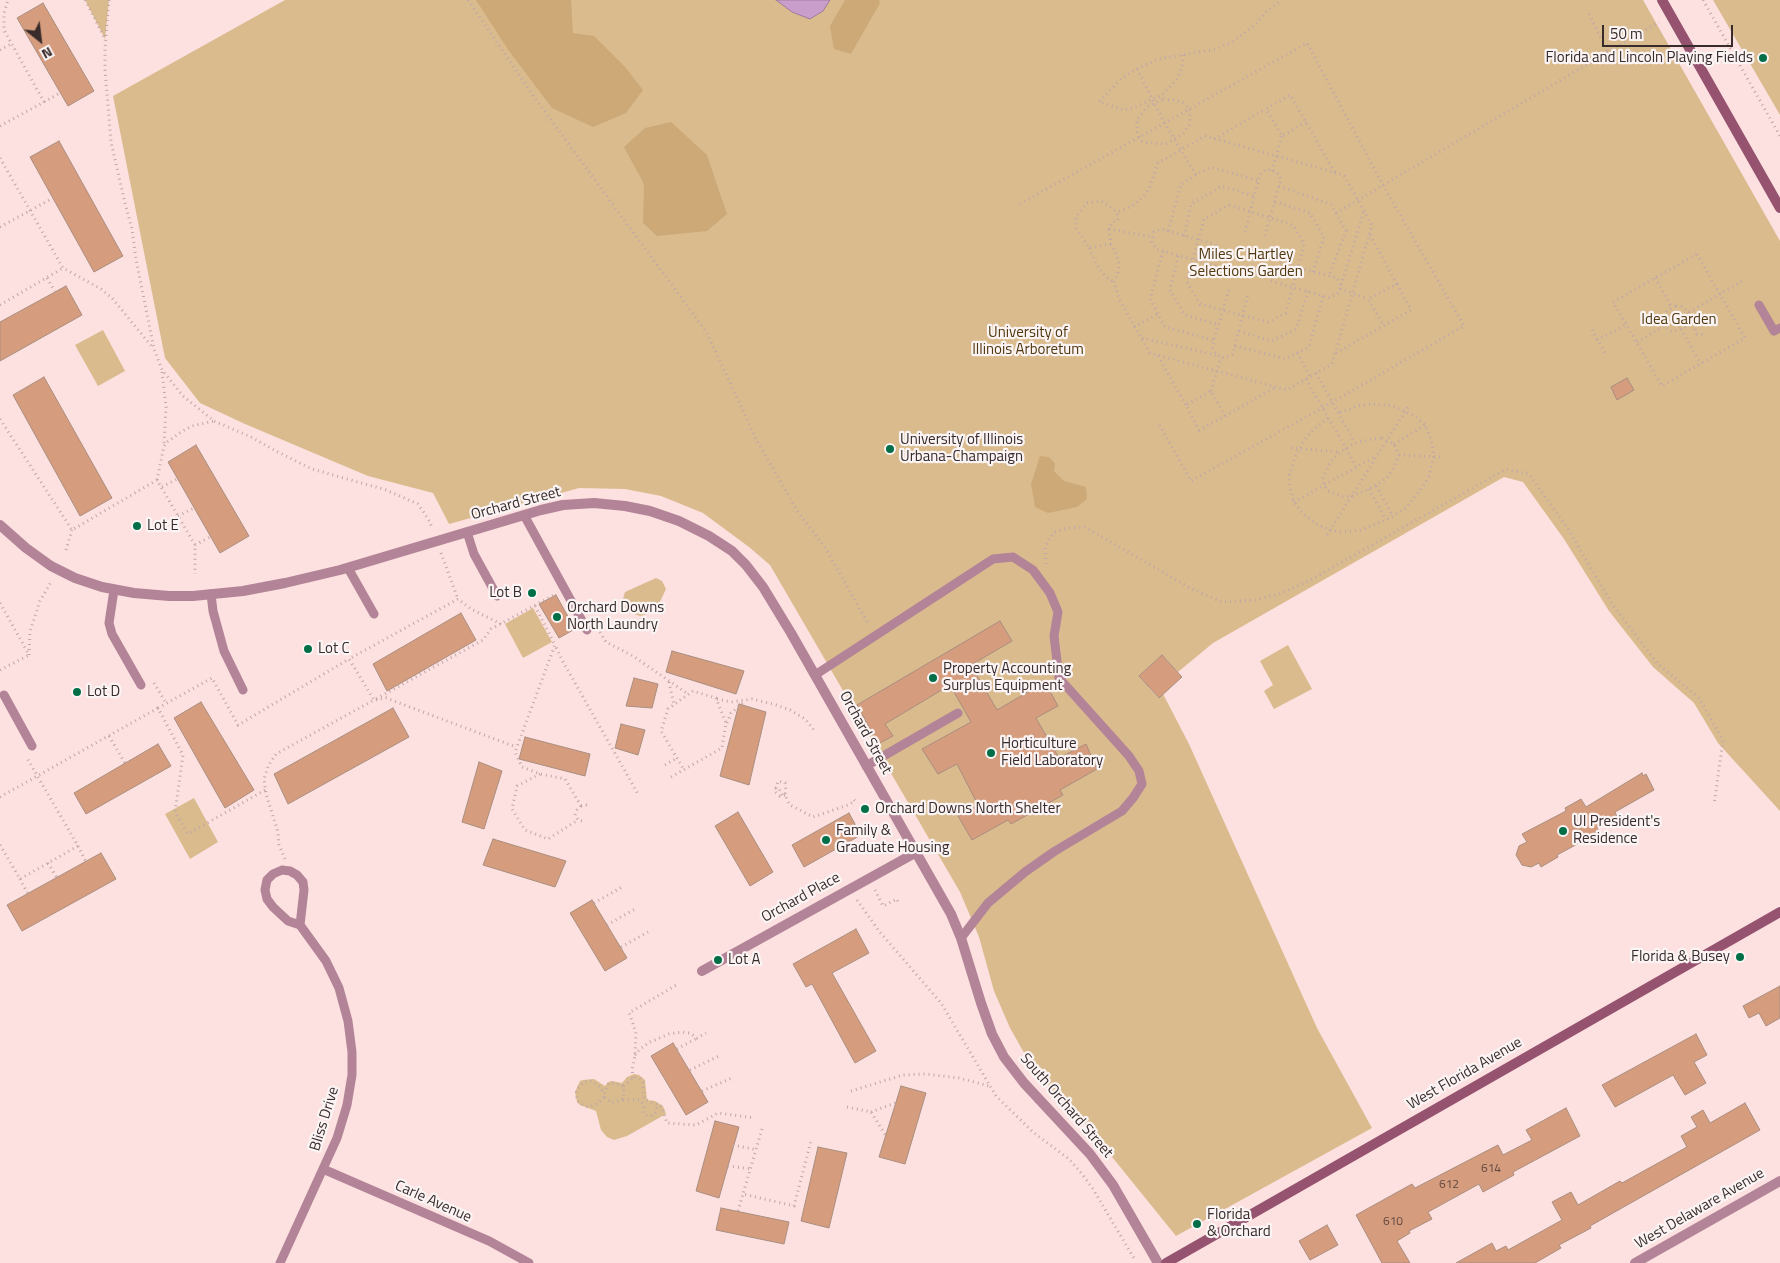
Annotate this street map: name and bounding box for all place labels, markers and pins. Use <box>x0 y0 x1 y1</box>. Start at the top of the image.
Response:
place label: Florida and Lincoln Playing Fields <box>1545 49 1753 67</box>
marker: Florida and Lincoln Playing Fields <box>1757 52 1769 64</box>
place label: University of Illinois Urbana-Champaign <box>900 431 1023 466</box>
marker: University of Illinois Urbana-Champaign <box>884 443 896 455</box>
place label: Lot E <box>147 517 179 535</box>
marker: Lot E <box>131 520 143 532</box>
place label: Lot B <box>489 584 522 602</box>
marker: Lot B <box>526 587 538 599</box>
place label: Orchard Downs North Laundry <box>567 599 664 634</box>
marker: Orchard Downs North Laundry <box>551 611 563 623</box>
place label: Lot C <box>318 640 350 658</box>
marker: Lot C <box>302 643 314 655</box>
place label: Property Accounting Surplus Equipment <box>943 660 1071 695</box>
marker: Property Accounting Surplus Equipment <box>927 672 939 684</box>
place label: Lot D <box>87 683 120 701</box>
marker: Lot D <box>71 686 83 698</box>
place label: Horticulture Field Laboratory <box>1001 735 1103 770</box>
marker: Horticulture Field Laboratory <box>985 747 997 759</box>
place label: Orchard Downs North Shelter <box>875 800 1061 818</box>
marker: Orchard Downs North Shelter <box>859 803 871 815</box>
place label: UI President's Residence <box>1573 813 1660 848</box>
place label: Family & Graduate Housing <box>836 822 949 857</box>
marker: UI President's Residence <box>1557 825 1569 837</box>
marker: Family & Graduate Housing <box>820 834 832 846</box>
place label: Florida & Busey <box>1631 948 1730 966</box>
place label: Lot A <box>728 951 760 969</box>
marker: Florida & Busey <box>1734 951 1746 963</box>
marker: Lot A <box>712 954 724 966</box>
place label: Florida & Orchard <box>1207 1206 1271 1241</box>
marker: Florida & Orchard <box>1191 1218 1203 1230</box>

